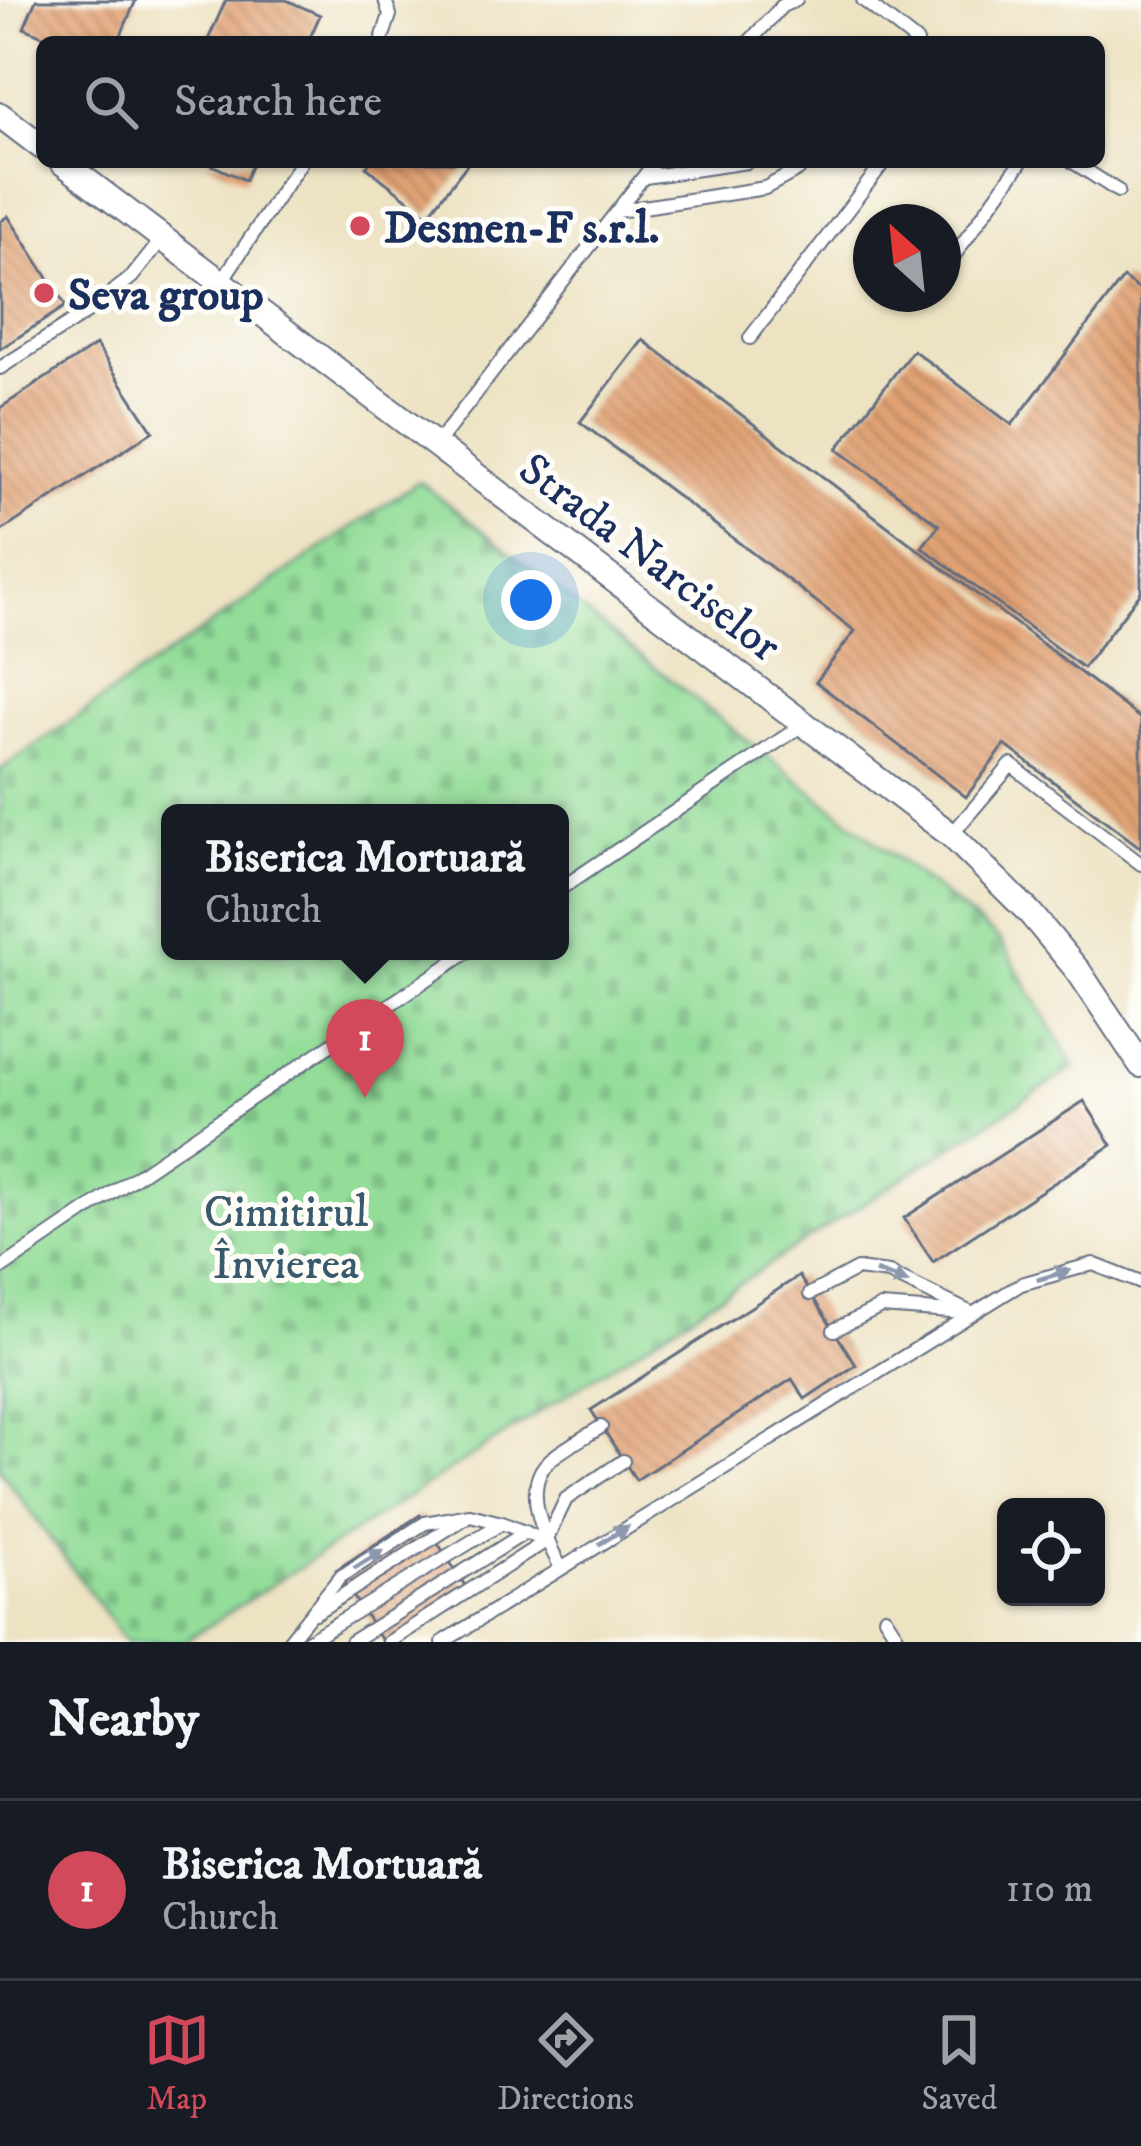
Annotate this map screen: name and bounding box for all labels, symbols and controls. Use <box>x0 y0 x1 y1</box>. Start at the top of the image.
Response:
search box <box>36 36 1105 168</box>
icon: search <box>78 69 144 135</box>
text: Search here <box>174 74 382 130</box>
place label: Desmen-F s.r.l. <box>384 201 659 257</box>
north arrow <box>853 204 961 312</box>
marker: Desmen-F s.r.l. <box>347 213 373 239</box>
place label: Seva group <box>68 268 264 324</box>
marker: Seva group <box>31 280 57 306</box>
street label: Strada Narciselor <box>507 442 791 675</box>
your location <box>501 570 561 630</box>
popup <box>161 804 569 960</box>
text: Biserica Mortuară <box>205 830 525 886</box>
text: Church <box>205 886 322 935</box>
pin: 1 <box>326 999 404 1098</box>
park label: Cimitirul Învierea <box>204 1185 369 1293</box>
one-way arrow <box>1037 1265 1073 1283</box>
one-way arrow <box>874 1269 910 1288</box>
map controls <box>997 1498 1105 1606</box>
button: locate <box>997 1498 1105 1606</box>
one-way arrow <box>597 1525 631 1546</box>
one-way arrow <box>352 1548 385 1570</box>
text: Nearby <box>48 1688 199 1752</box>
text: Biserica Mortuară <box>162 1837 482 1893</box>
text: 1 <box>80 1865 94 1914</box>
text: 110 m <box>1006 1865 1093 1914</box>
text: Church <box>162 1893 279 1942</box>
tab: Map <box>144 2007 210 2120</box>
tab: Directions <box>497 2007 634 2120</box>
tab: Saved <box>921 2007 997 2120</box>

